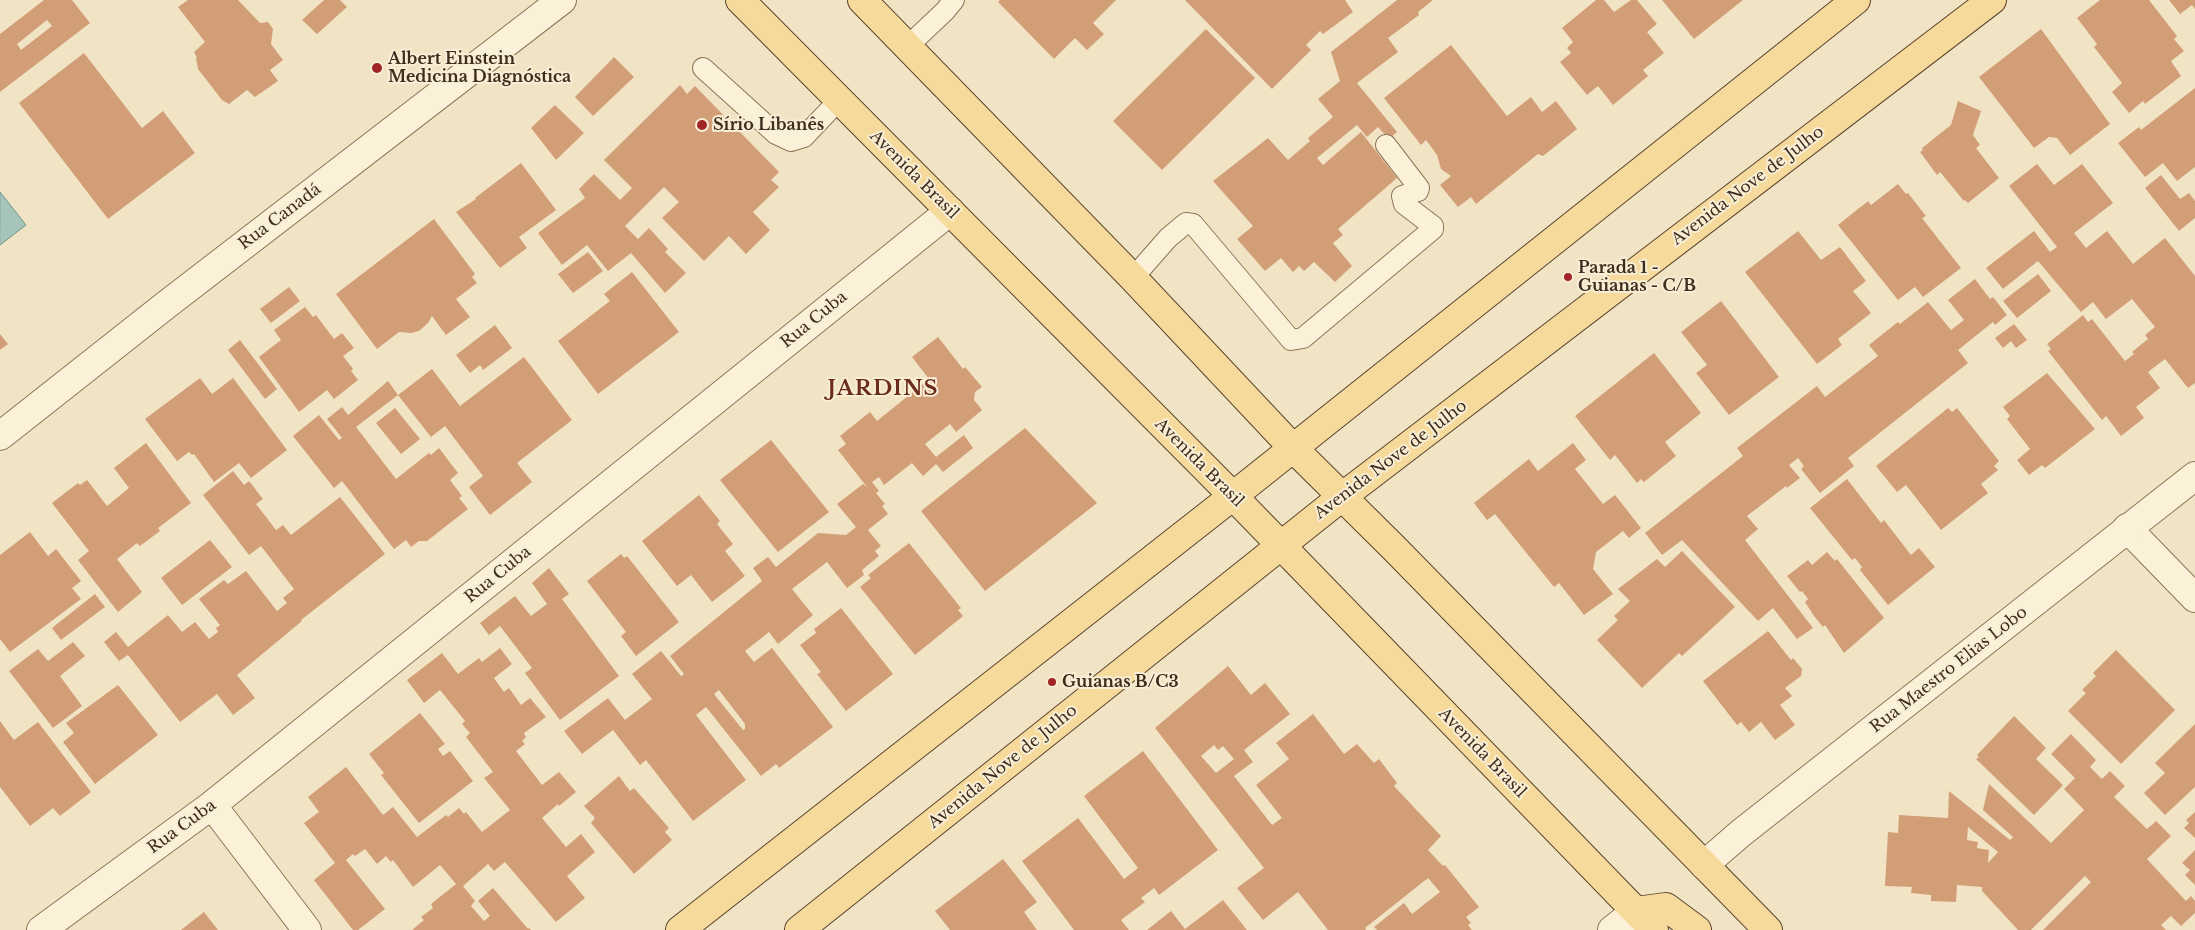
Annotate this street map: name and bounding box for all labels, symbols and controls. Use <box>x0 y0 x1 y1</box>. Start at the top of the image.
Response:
place label: Albert Einstein Medicina Diagnóstica <box>388 49 571 87</box>
marker: Albert Einstein Medicina Diagnóstica <box>370 61 384 75</box>
place label: Sírio Libanês <box>713 115 824 135</box>
marker: Sírio Libanês <box>695 118 709 132</box>
street label: Avenida Nove de Julho <box>1668 122 1828 250</box>
street label: Avenida Brasil <box>866 127 962 223</box>
street label: Rua Canadá <box>235 180 325 254</box>
place label: Parada 1 - Guianas - C/B <box>1578 258 1696 296</box>
marker: Parada 1 - Guianas - C/B <box>1562 271 1574 283</box>
street label: Rua Cuba <box>777 287 851 353</box>
district label: JARDINS <box>827 376 939 402</box>
street label: Avenida Nove de Julho <box>1311 396 1471 524</box>
street label: Avenida Brasil <box>1151 415 1247 511</box>
street label: Rua Cuba <box>461 542 535 608</box>
street label: Rua Maestro Elias Lobo <box>1867 603 2031 737</box>
place label: Guianas B/C3 <box>1062 672 1179 692</box>
marker: Guianas B/C3 <box>1046 676 1058 688</box>
street label: Avenida Nove de Julho <box>925 701 1081 833</box>
street label: Avenida Brasil <box>1434 704 1530 802</box>
street label: Rua Cuba <box>144 796 220 858</box>

